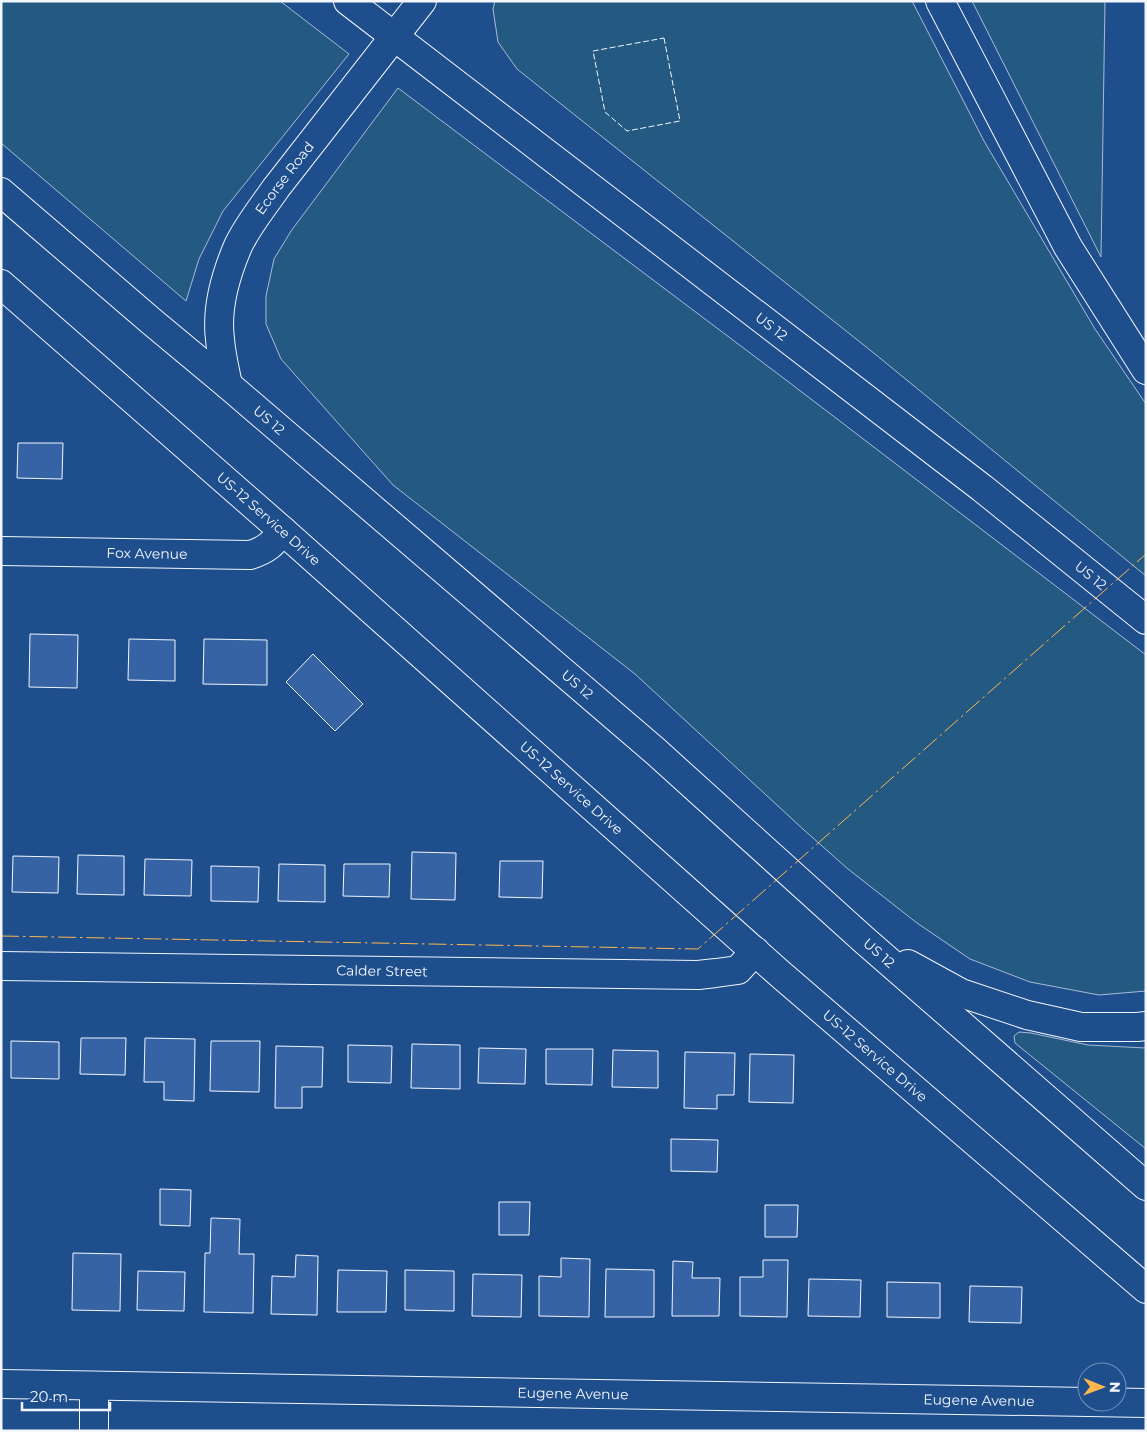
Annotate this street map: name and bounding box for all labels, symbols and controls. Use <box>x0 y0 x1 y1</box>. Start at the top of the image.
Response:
street label: Ecorse Road <box>251 138 318 218</box>
street label: US 12 <box>752 308 791 345</box>
street label: US 12 <box>249 401 289 439</box>
street label: US-12 Service Drive <box>213 468 324 569</box>
street label: Fox Avenue <box>106 544 188 563</box>
street label: US 12 <box>1071 557 1111 594</box>
street label: US 12 <box>558 666 597 703</box>
street label: US-12 Service Drive <box>516 737 627 839</box>
street label: US 12 <box>859 934 899 972</box>
street label: Calder Street <box>336 961 428 981</box>
street label: US-12 Service Drive <box>819 1006 931 1106</box>
north arrow <box>1077 1362 1127 1412</box>
scale bar <box>22 1380 110 1412</box>
text: N <box>1106 1381 1124 1393</box>
street label: Eugene Avenue <box>517 1384 629 1403</box>
text: 20 m <box>30 1387 68 1406</box>
street label: Eugene Avenue <box>923 1390 1035 1410</box>

